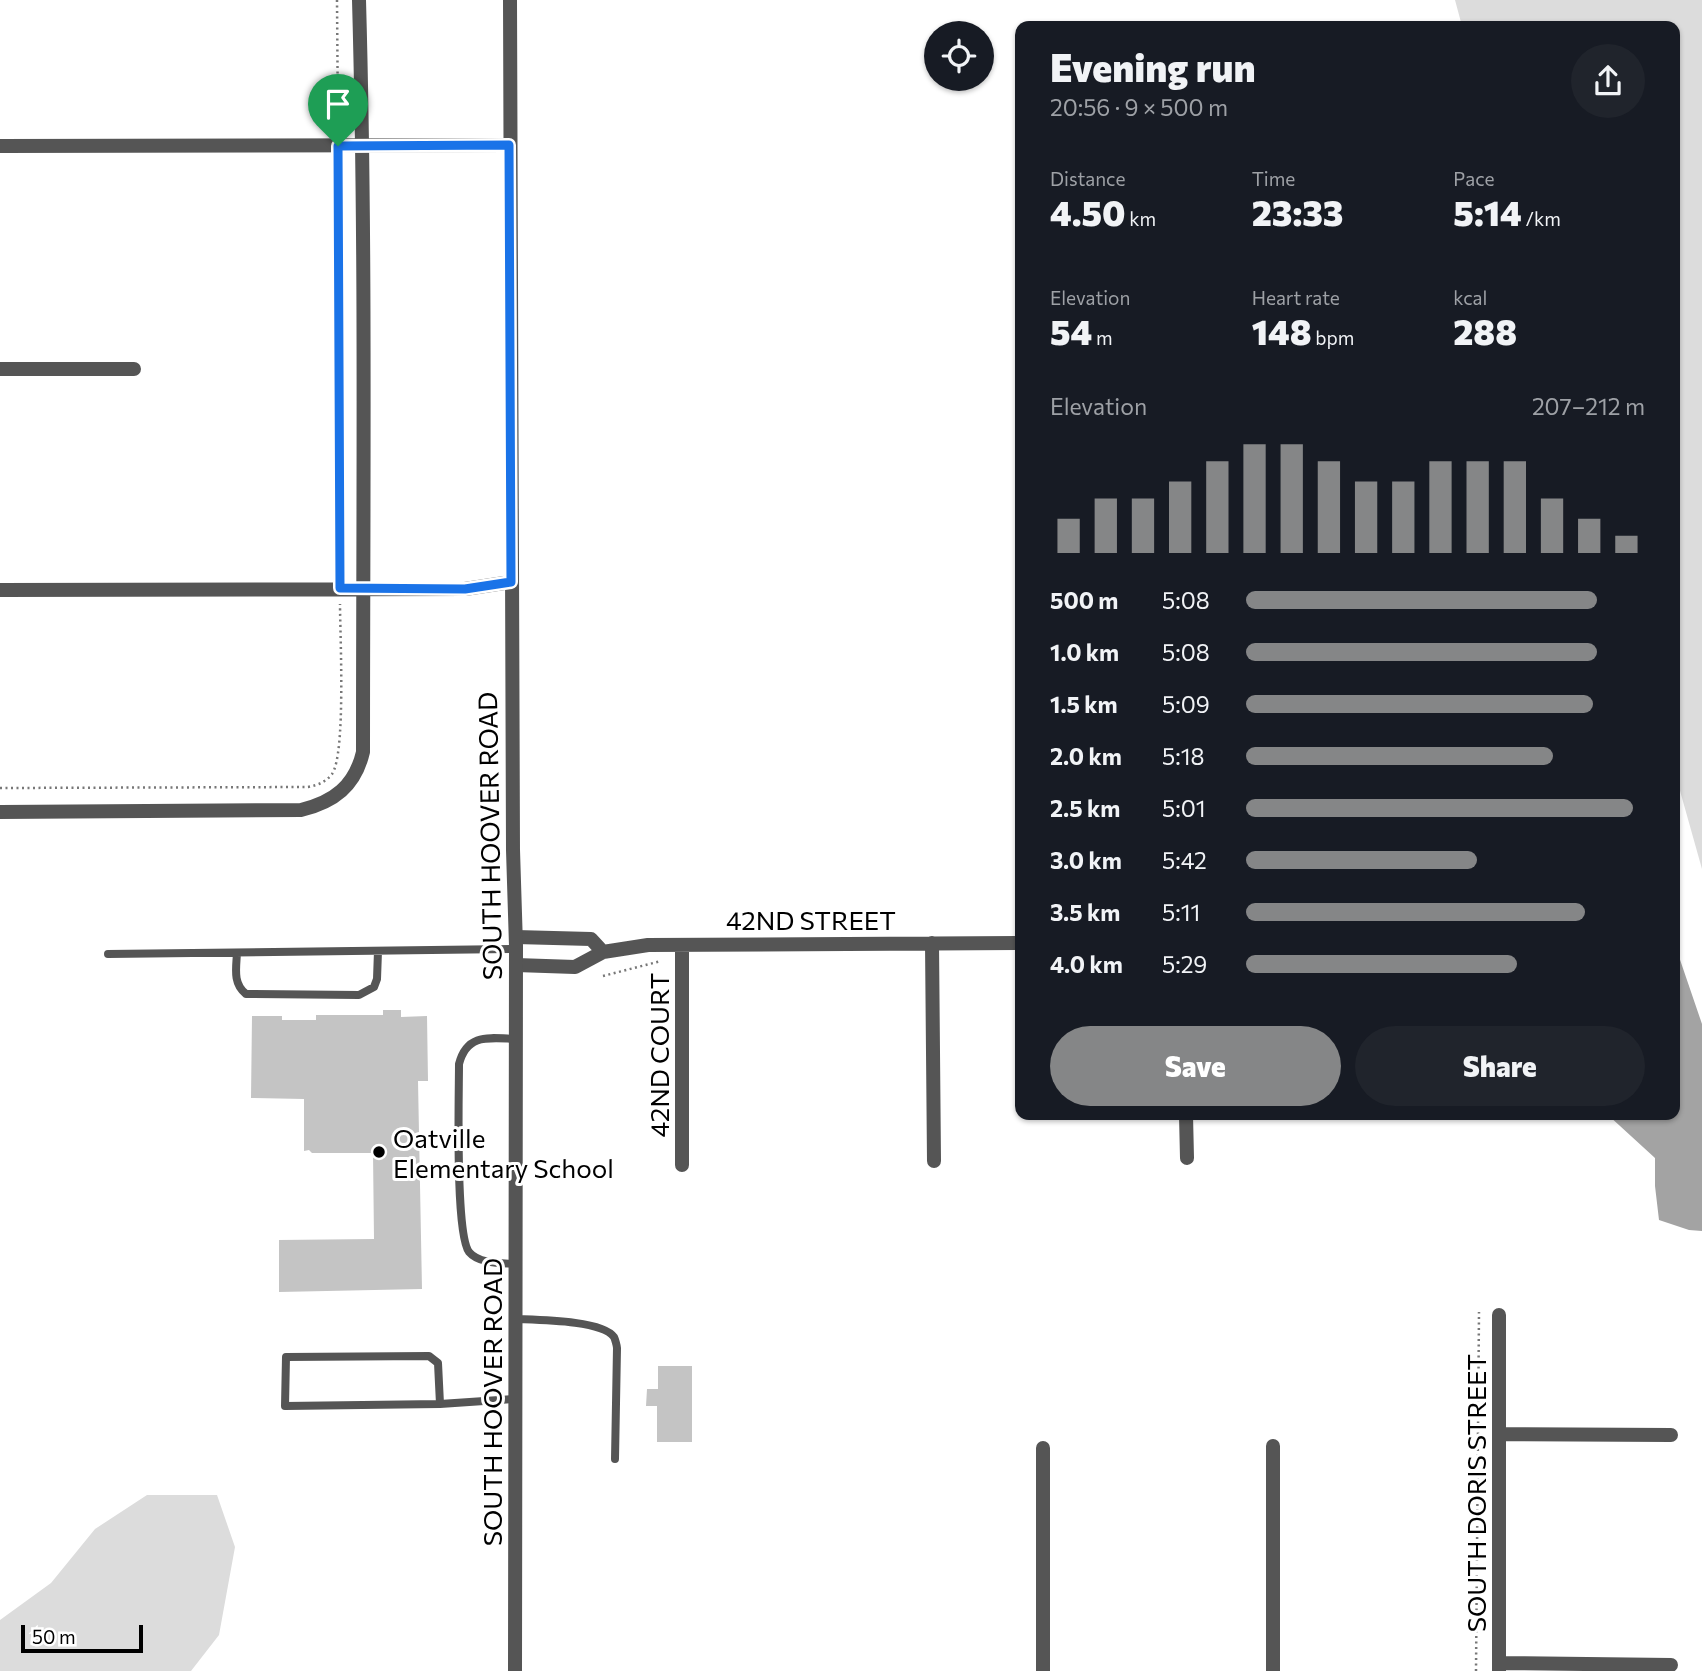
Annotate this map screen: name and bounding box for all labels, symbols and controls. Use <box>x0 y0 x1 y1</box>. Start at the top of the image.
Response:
map controls <box>924 21 994 91</box>
button: locate <box>924 21 994 91</box>
text: Evening run <box>1050 43 1256 90</box>
button: share <box>1571 44 1645 118</box>
pin <box>308 74 368 146</box>
icon: arrive <box>319 85 357 123</box>
text: 20:56 · 9 × 500 m <box>1050 93 1228 121</box>
text: Distance <box>1050 167 1126 190</box>
text: Time <box>1252 167 1295 190</box>
text: Pace <box>1453 167 1495 190</box>
text: 4.50 <box>1050 190 1126 233</box>
text: 23:33 <box>1252 190 1343 233</box>
text: 5:14 <box>1453 190 1522 233</box>
text: km <box>1126 207 1156 230</box>
text: /km <box>1522 207 1561 230</box>
text: Elevation <box>1050 286 1130 309</box>
text: Heart rate <box>1252 286 1340 309</box>
text: kcal <box>1453 286 1487 309</box>
text: 54 <box>1050 309 1092 352</box>
text: 148 <box>1252 309 1312 352</box>
text: 288 <box>1453 309 1517 352</box>
text: m <box>1092 326 1113 349</box>
text: bpm <box>1312 326 1354 349</box>
text: Elevation <box>1050 392 1147 420</box>
text: 207–212 m <box>1532 392 1645 420</box>
text: 500 m <box>1050 586 1118 614</box>
text: 5:08 <box>1162 586 1210 614</box>
text: 1.0 km <box>1050 638 1119 666</box>
text: 5:08 <box>1162 638 1210 666</box>
text: 1.5 km <box>1050 690 1118 718</box>
text: 5:09 <box>1162 690 1210 718</box>
street label: SOUTH HOOVER ROAD <box>471 692 507 980</box>
text: 2.0 km <box>1050 742 1122 770</box>
text: 5:18 <box>1162 742 1204 770</box>
text: 2.5 km <box>1050 794 1120 822</box>
text: 5:01 <box>1162 794 1205 822</box>
text: 3.0 km <box>1050 846 1122 874</box>
text: 5:42 <box>1162 846 1207 874</box>
text: 3.5 km <box>1050 898 1120 926</box>
text: 5:11 <box>1162 898 1200 926</box>
street label: 42ND STREET <box>726 904 896 935</box>
text: 4.0 km <box>1050 950 1123 978</box>
text: 5:29 <box>1162 950 1207 978</box>
street label: 42ND COURT <box>643 973 674 1137</box>
button: Save <box>1050 1026 1341 1106</box>
button: Share <box>1355 1026 1645 1106</box>
place label: Oatville Elementary School <box>393 1122 614 1183</box>
marker: Oatville Elementary School <box>371 1144 387 1160</box>
street label: SOUTH HOOVER ROAD <box>476 1258 507 1546</box>
street label: SOUTH DORIS STREET <box>1460 1354 1491 1632</box>
scale bar <box>21 1622 144 1654</box>
text: 50 m <box>32 1625 76 1648</box>

